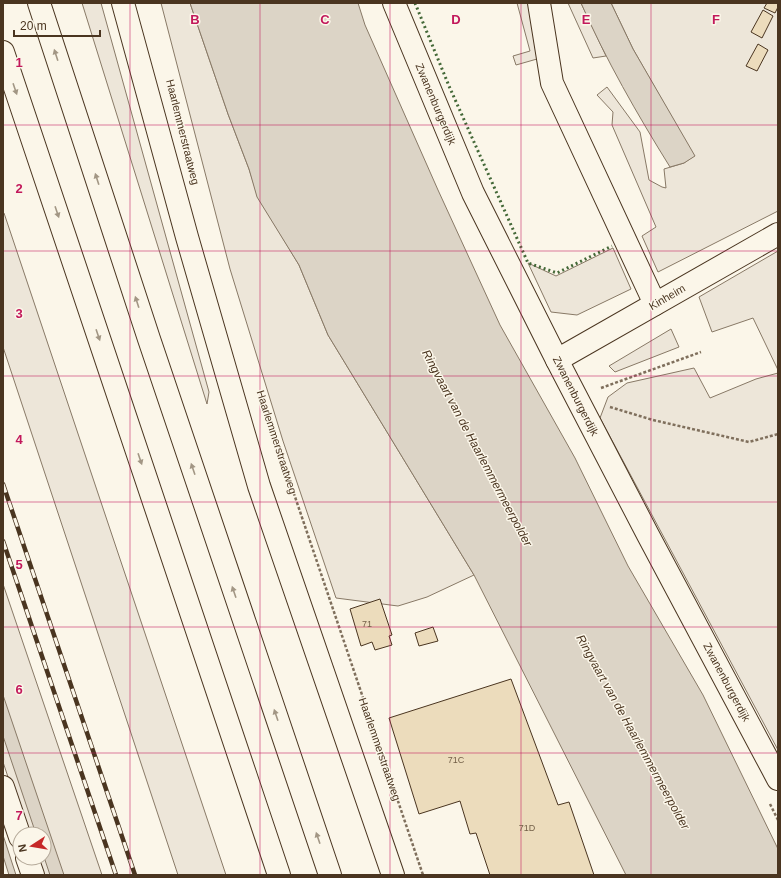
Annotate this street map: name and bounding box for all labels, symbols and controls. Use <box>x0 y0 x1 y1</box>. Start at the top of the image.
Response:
scale bar <box>14 12 100 38</box>
text: B <box>190 12 200 27</box>
text: C <box>320 12 330 27</box>
text: D <box>451 12 461 27</box>
text: E <box>582 12 591 27</box>
text: F <box>712 12 720 27</box>
text: 20 m <box>20 19 47 33</box>
one-way arrow <box>53 49 59 61</box>
text: 1 <box>15 55 23 70</box>
street label: Zwanenburgerdijk <box>413 61 459 147</box>
street label: Haarlemmerstraatweg <box>164 78 202 186</box>
one-way arrow <box>13 83 19 95</box>
one-way arrow <box>93 172 99 184</box>
text: 2 <box>15 181 23 196</box>
one-way arrow <box>54 206 60 218</box>
street label: Kinheim <box>647 282 687 312</box>
one-way arrow <box>134 296 140 308</box>
text: 3 <box>15 306 23 321</box>
one-way arrow <box>95 330 101 342</box>
water label: Ringvaart van de Haarlemmermeerpolder <box>419 347 535 550</box>
street label: Zwanenburgerdijk <box>551 354 601 438</box>
street label: Haarlemmerstraatweg <box>255 389 299 495</box>
text: 4 <box>15 432 23 447</box>
one-way arrow <box>137 453 143 465</box>
one-way arrow <box>190 462 196 474</box>
text: 5 <box>15 557 23 572</box>
one-way arrow <box>231 585 237 597</box>
house number: 71 <box>362 619 372 629</box>
water label: Ringvaart van de Haarlemmermeerpolder <box>573 632 693 833</box>
street label: Zwanenburgerdijk <box>701 641 753 724</box>
text: 6 <box>15 682 23 697</box>
street label: Haarlemmerstraatweg <box>357 696 403 802</box>
one-way arrow <box>273 709 279 721</box>
house number: 71C <box>448 755 465 765</box>
text: 7 <box>15 808 23 823</box>
house number: 71D <box>519 823 536 833</box>
north arrow <box>12 826 52 866</box>
one-way arrow <box>314 832 320 844</box>
text: N <box>16 843 29 853</box>

